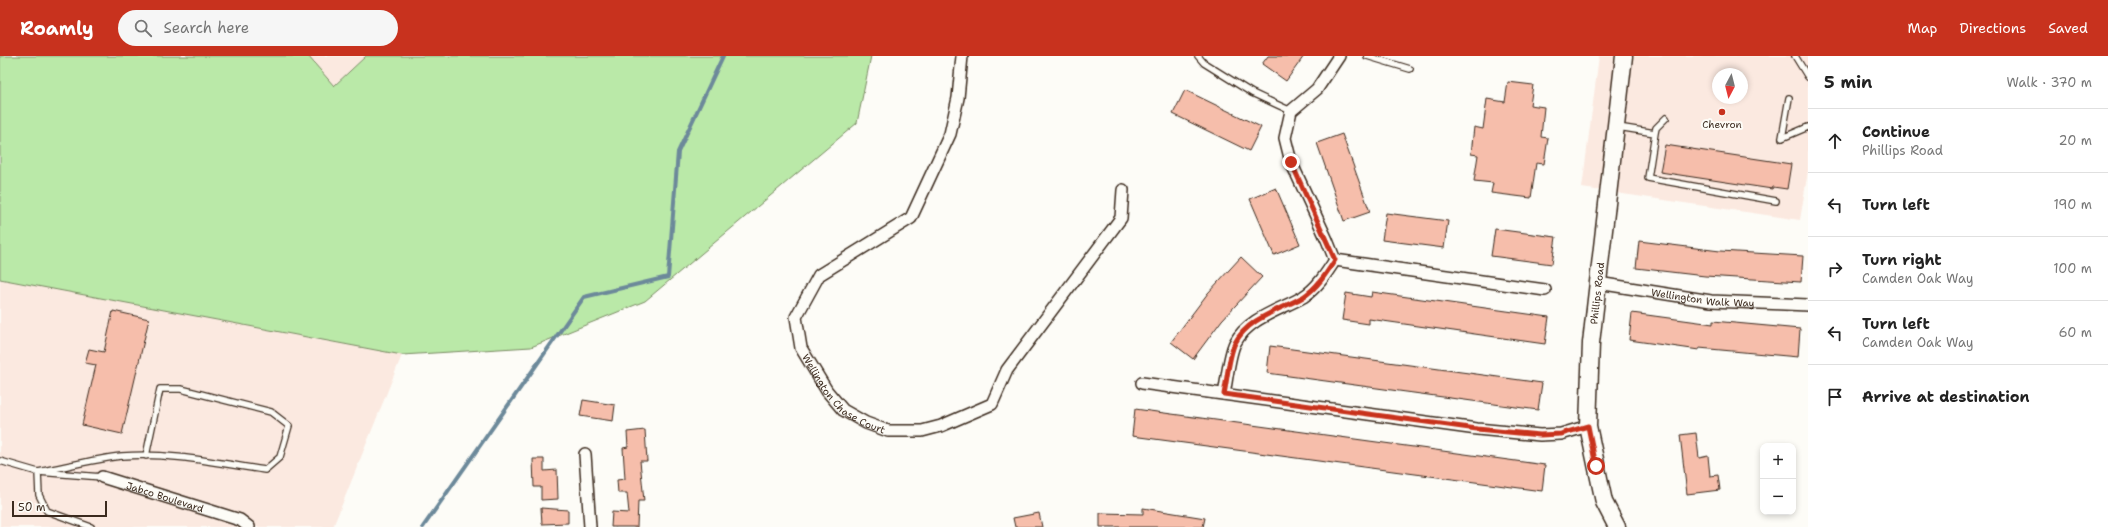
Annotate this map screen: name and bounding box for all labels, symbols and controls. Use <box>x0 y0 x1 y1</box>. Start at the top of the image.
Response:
search box <box>118 10 398 46</box>
text: Roamly <box>20 16 94 41</box>
icon: search <box>132 17 154 39</box>
text: Search here <box>164 18 249 38</box>
text: Map <box>1908 19 1938 37</box>
text: Directions <box>1960 19 2026 37</box>
text: Saved <box>2048 19 2088 37</box>
north arrow <box>1712 68 1748 104</box>
text: 5 min <box>1824 71 1872 93</box>
text: Walk · 370 m <box>2007 74 2092 91</box>
marker: Chevron <box>1717 107 1727 117</box>
place label: Chevron <box>1702 118 1742 131</box>
text: Continue <box>1862 122 1930 142</box>
icon: ahead <box>1824 130 1846 152</box>
text: 20 m <box>2059 132 2092 149</box>
text: Phillips Road <box>1862 142 1943 159</box>
route end <box>1282 153 1300 171</box>
icon: left <box>1824 194 1846 216</box>
text: Turn left <box>1862 195 1930 215</box>
text: 190 m <box>2053 196 2092 213</box>
text: Turn right <box>1862 250 1942 270</box>
icon: right <box>1824 258 1846 280</box>
text: 100 m <box>2053 260 2092 277</box>
street label: Phillips Road <box>1587 261 1607 325</box>
text: Camden Oak Way <box>1862 270 1973 287</box>
street label: Wellington Walk Way <box>1650 285 1755 309</box>
text: Turn left <box>1862 314 1930 334</box>
icon: left <box>1824 322 1846 344</box>
text: 60 m <box>2059 324 2092 341</box>
text: Camden Oak Way <box>1862 334 1973 351</box>
street label: Wellington Chase Court <box>799 351 887 436</box>
icon: arrive <box>1824 386 1846 408</box>
text: Arrive at destination <box>1862 387 2030 407</box>
map controls <box>1760 443 1796 515</box>
button: + <box>1760 443 1796 479</box>
route start <box>1587 457 1605 475</box>
street label: Jabco Boulevard <box>125 478 206 515</box>
button: − <box>1760 479 1796 515</box>
scale bar <box>12 499 107 518</box>
text: 50 m <box>18 500 46 515</box>

